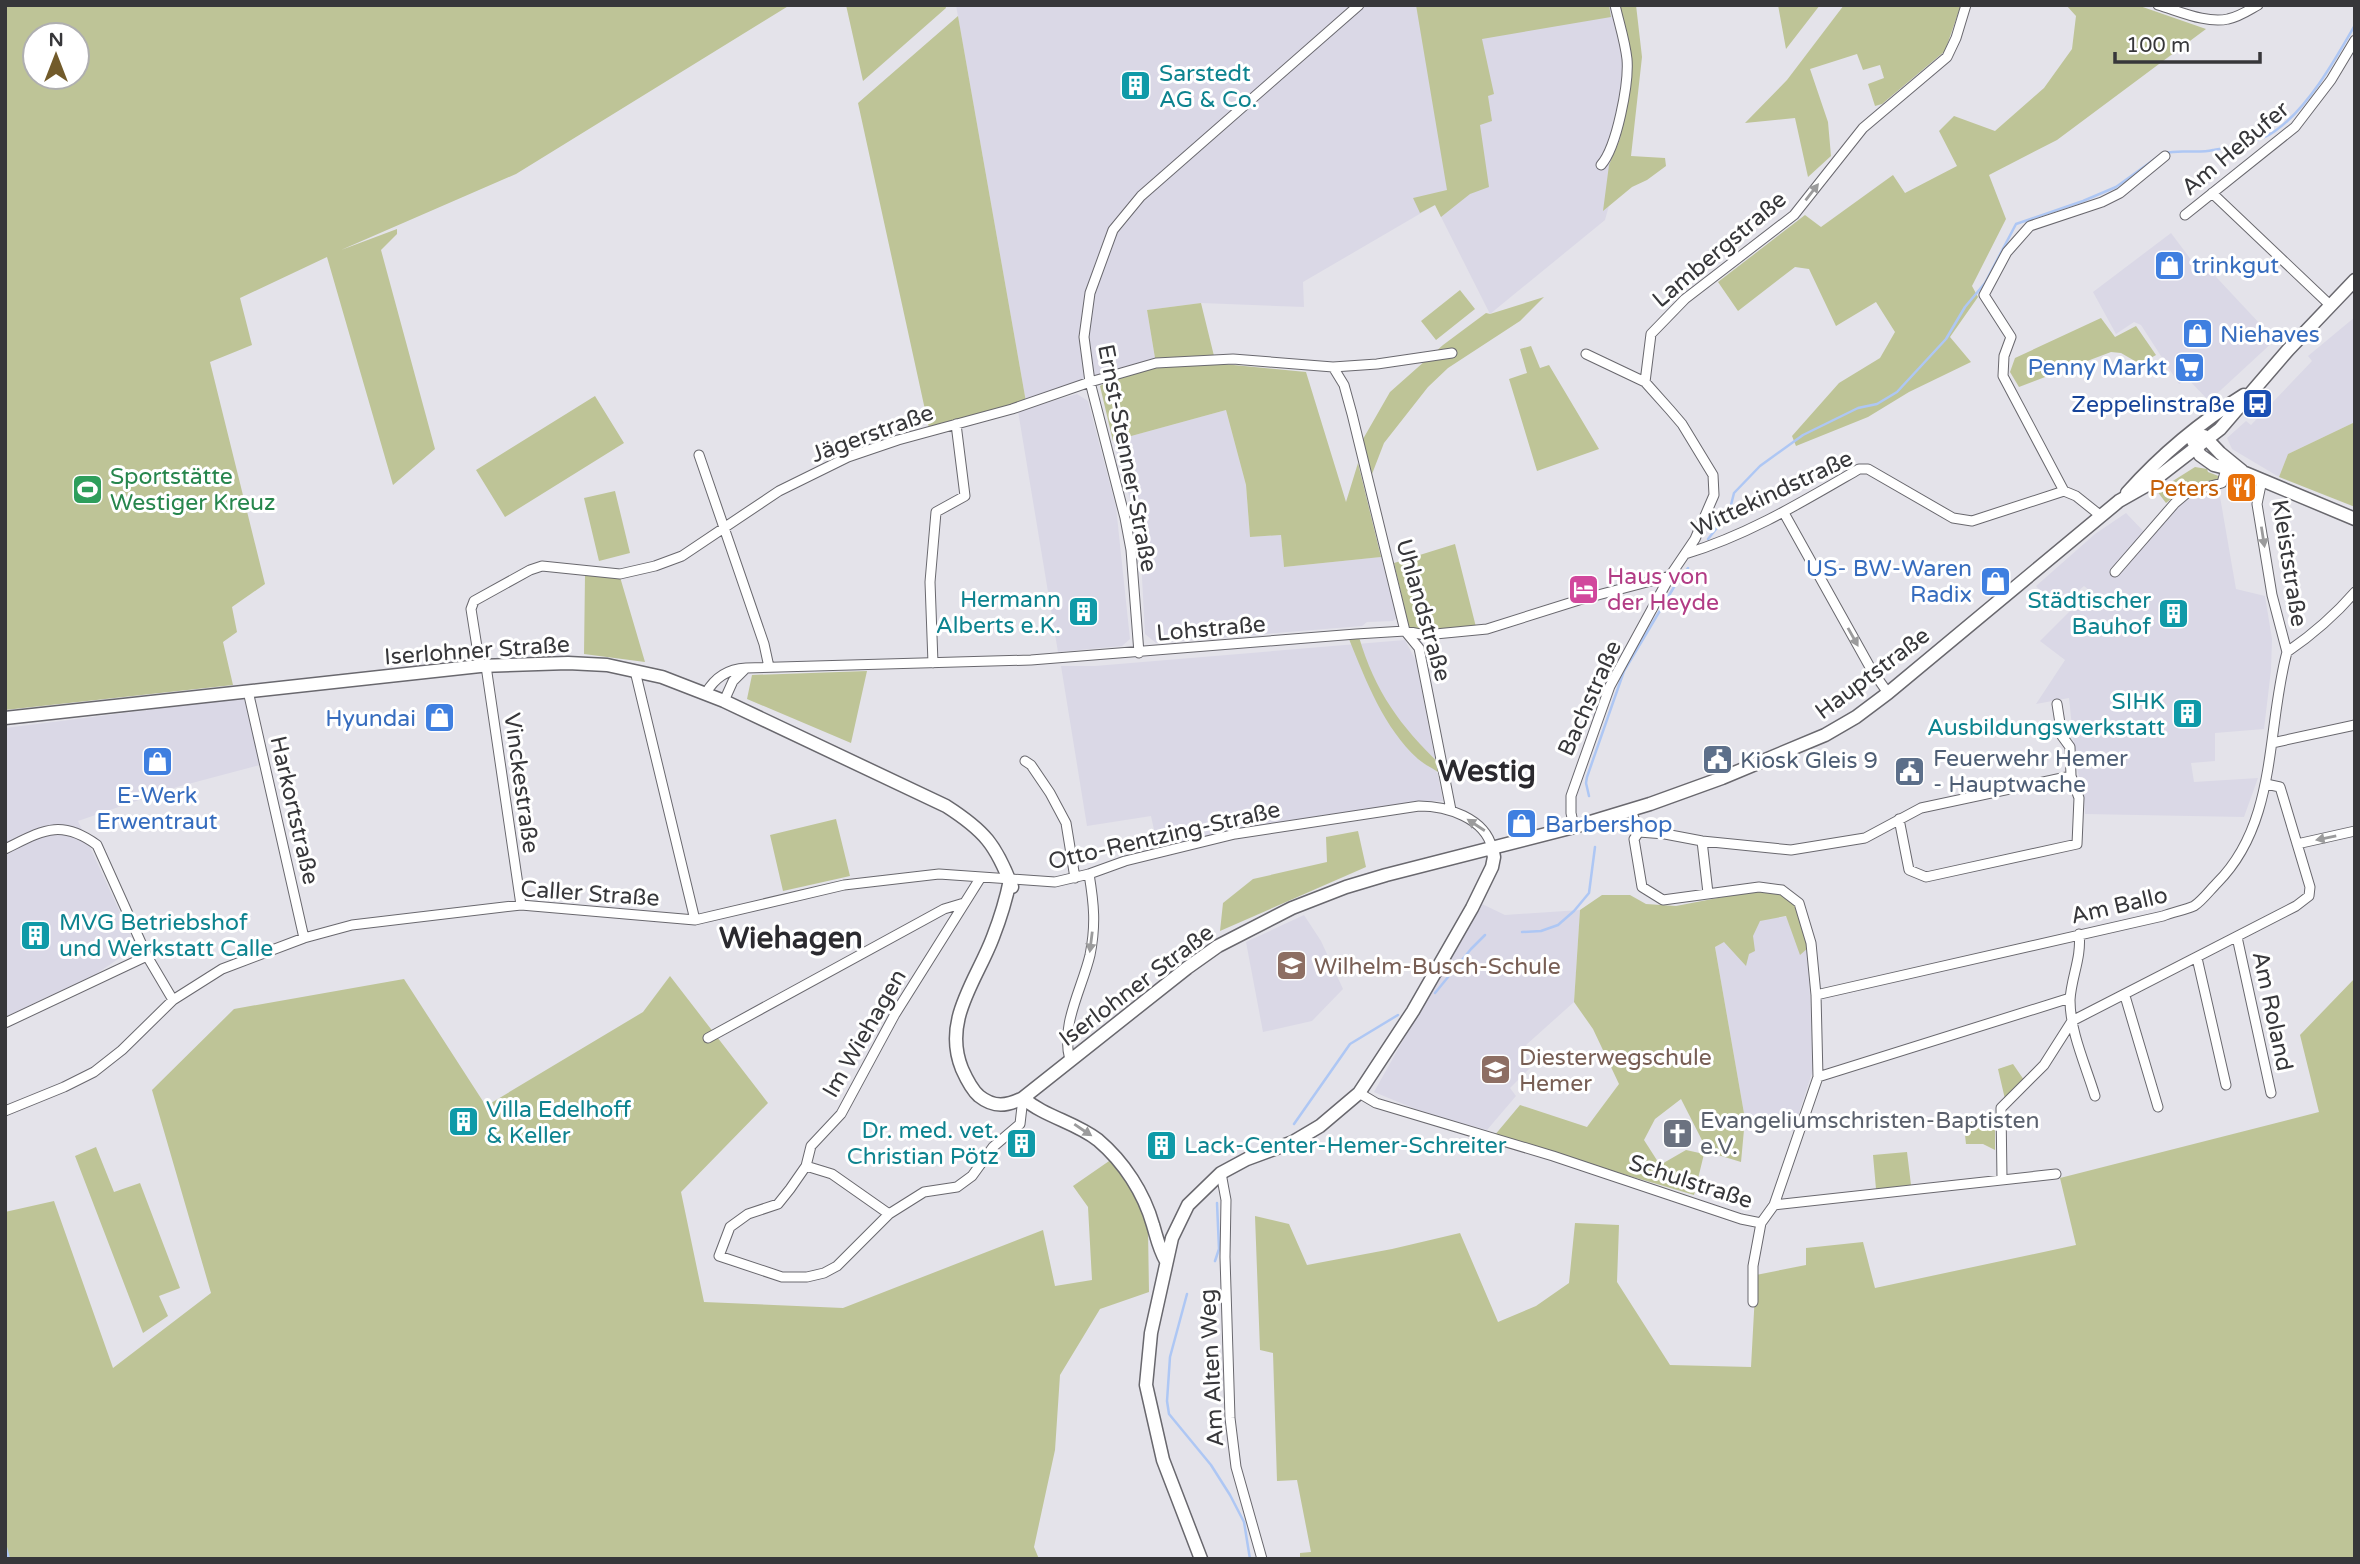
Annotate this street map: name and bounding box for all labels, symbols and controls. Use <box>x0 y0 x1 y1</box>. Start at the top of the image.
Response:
north arrow <box>21 21 91 91</box>
scale bar <box>2115 21 2260 65</box>
text: N <box>48 29 64 51</box>
text: 100 m <box>2126 33 2190 58</box>
place label: Sarstedt AG & Co. <box>1159 60 1257 114</box>
building icon: Sarstedt AG & Co. <box>1119 69 1153 103</box>
street label: Am Heßufer <box>2176 95 2295 202</box>
one-way arrow <box>1804 183 1818 201</box>
street label: Lambergstraße <box>1647 186 1792 314</box>
shop icon: trinkgut <box>2152 248 2186 282</box>
place label: trinkgut <box>2192 252 2279 280</box>
shop icon: Niehaves <box>2180 317 2214 351</box>
place label: Niehaves <box>2220 321 2320 349</box>
street label: Ernst-Stenner-Straße <box>1091 342 1163 574</box>
supermarket icon: Penny Markt <box>2173 350 2207 384</box>
place label: Penny Markt <box>2027 354 2167 382</box>
bus stop icon: Zeppelinstraße <box>2241 387 2275 421</box>
place label: Zeppelinstraße <box>2071 391 2235 419</box>
street label: Jägerstraße <box>807 399 937 469</box>
street label: Wittekindstraße <box>1687 444 1857 543</box>
place label: Sportstätte Westiger Kreuz <box>110 463 275 517</box>
restaurant icon: Peters <box>2225 471 2259 505</box>
sports icon: Sportstätte Westiger Kreuz <box>70 472 104 506</box>
place label: Peters <box>2149 475 2219 503</box>
street label: Kleiststraße <box>2265 498 2313 629</box>
one-way arrow <box>2258 526 2269 548</box>
street label: Uhlandstraße <box>1389 536 1457 685</box>
place label: US- BW-Waren Radix <box>1806 555 1972 609</box>
place label: Haus von der Heyde <box>1607 563 1719 617</box>
shop icon: US- BW-Waren Radix <box>1978 564 2012 598</box>
hotel icon: Haus von der Heyde <box>1567 572 1601 606</box>
place label: Hermann Alberts e.K. <box>936 586 1061 640</box>
place label: Städtischer Bauhof <box>2027 587 2151 641</box>
building icon: Hermann Alberts e.K. <box>1067 595 1101 629</box>
building icon: Städtischer Bauhof <box>2157 596 2191 630</box>
street label: Lohstraße <box>1155 610 1267 648</box>
street label: Hauptstraße <box>1810 622 1935 726</box>
one-way arrow <box>1847 628 1859 647</box>
street label: Iserlohner Straße <box>383 631 571 671</box>
street label: Bachstraße <box>1552 636 1628 761</box>
place label: SIHK Ausbildungswerkstatt <box>1927 688 2165 742</box>
building icon: SIHK Ausbildungswerkstatt <box>2171 697 2205 731</box>
shop icon: Hyundai <box>422 701 456 735</box>
place label: Hyundai <box>325 705 416 733</box>
street label: Vinckestraße <box>497 711 545 855</box>
street label: Harkortstraße <box>263 733 325 887</box>
public building icon: Kiosk Gleis 9 <box>1700 743 1734 777</box>
shop icon: E-Werk Erwentraut <box>140 744 174 778</box>
place label: Feuerwehr Hemer - Hauptwache <box>1933 745 2128 799</box>
place label: Kiosk Gleis 9 <box>1740 747 1878 775</box>
district label: Westig <box>1438 753 1536 790</box>
public building icon: Feuerwehr Hemer - Hauptwache <box>1893 754 1927 788</box>
place label: E-Werk Erwentraut <box>96 782 218 836</box>
street label: Otto-Rentzing-Straße <box>1046 796 1283 876</box>
shop icon: Barbershop <box>1505 807 1539 841</box>
place label: Barbershop <box>1545 811 1673 839</box>
one-way arrow <box>1466 819 1486 832</box>
one-way arrow <box>2315 833 2337 844</box>
street label: Caller Straße <box>519 875 660 913</box>
street label: Am Ballo <box>2068 881 2170 931</box>
place label: MVG Betriebshof und Werkstatt Calle <box>59 909 273 963</box>
building icon: MVG Betriebshof und Werkstatt Calle <box>19 918 53 952</box>
street label: Iserlohner Straße <box>1054 919 1219 1053</box>
district label: Wiehagen <box>719 920 863 957</box>
one-way arrow <box>1086 931 1097 953</box>
school or university icon: Wilhelm-Busch-Schule <box>1274 949 1308 983</box>
street label: Am Roland <box>2246 949 2298 1074</box>
place label: Wilhelm-Busch-Schule <box>1314 953 1561 981</box>
street label: Im Wiehagen <box>817 964 913 1103</box>
place label: Diesterwegschule Hemer <box>1519 1044 1712 1098</box>
school or university icon: Diesterwegschule Hemer <box>1479 1053 1513 1087</box>
place label: Villa Edelhoff & Keller <box>486 1096 631 1150</box>
building icon: Villa Edelhoff & Keller <box>446 1105 480 1139</box>
place label: Evangeliumschristen-Baptisten e.V. <box>1700 1107 2040 1161</box>
church icon: Evangeliumschristen-Baptisten e.V. <box>1660 1116 1694 1150</box>
place label: Dr. med. vet. Christian Pötz <box>847 1117 999 1171</box>
one-way arrow <box>1074 1123 1092 1137</box>
building icon: Dr. med. vet. Christian Pötz <box>1005 1126 1039 1160</box>
building icon: Lack-Center-Hemer-Schreiter <box>1144 1128 1178 1162</box>
place label: Lack-Center-Hemer-Schreiter <box>1184 1132 1507 1160</box>
street label: Schulstraße <box>1625 1149 1756 1215</box>
street label: Am Alten Weg <box>1194 1288 1230 1448</box>

